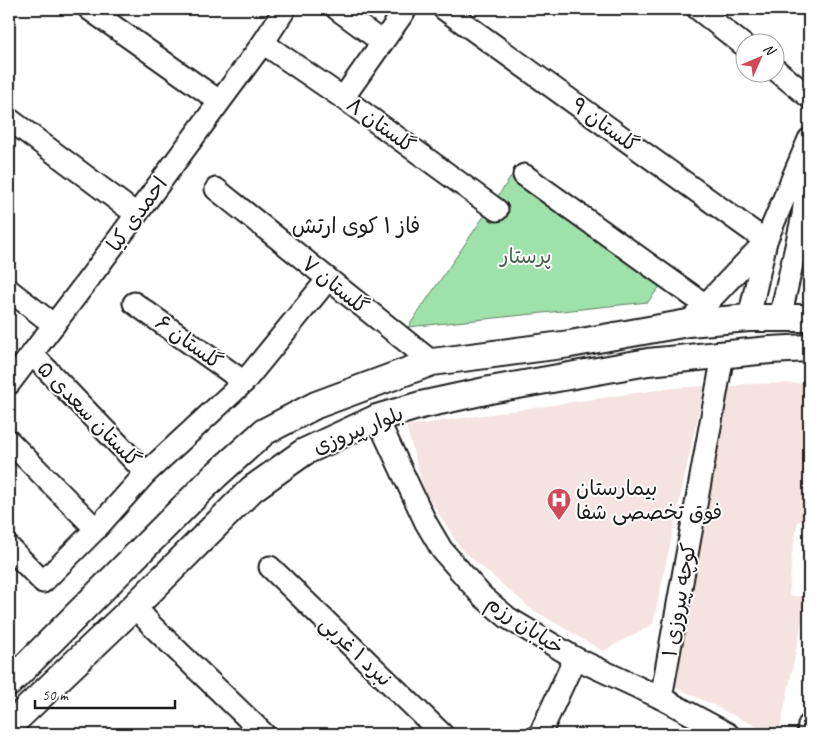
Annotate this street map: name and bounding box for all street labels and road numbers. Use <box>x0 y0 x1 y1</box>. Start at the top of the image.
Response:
street label: گلستان ۸ <box>342 91 420 159</box>
street label: گلستان ۹ <box>566 92 644 158</box>
street label: احمدی کیا <box>101 172 173 256</box>
street label: گلستان ۷ <box>296 250 374 320</box>
street label: گلستان ۶ <box>150 309 228 375</box>
street label: گلستان سعدی ۵ <box>32 355 146 473</box>
street label: بلوار پیروزی <box>309 400 407 460</box>
street label: کوچه پیروزی ۱ <box>656 541 702 659</box>
street label: خیابان رزم <box>479 590 569 663</box>
street label: نبرد ۱ غربی <box>314 610 398 692</box>

